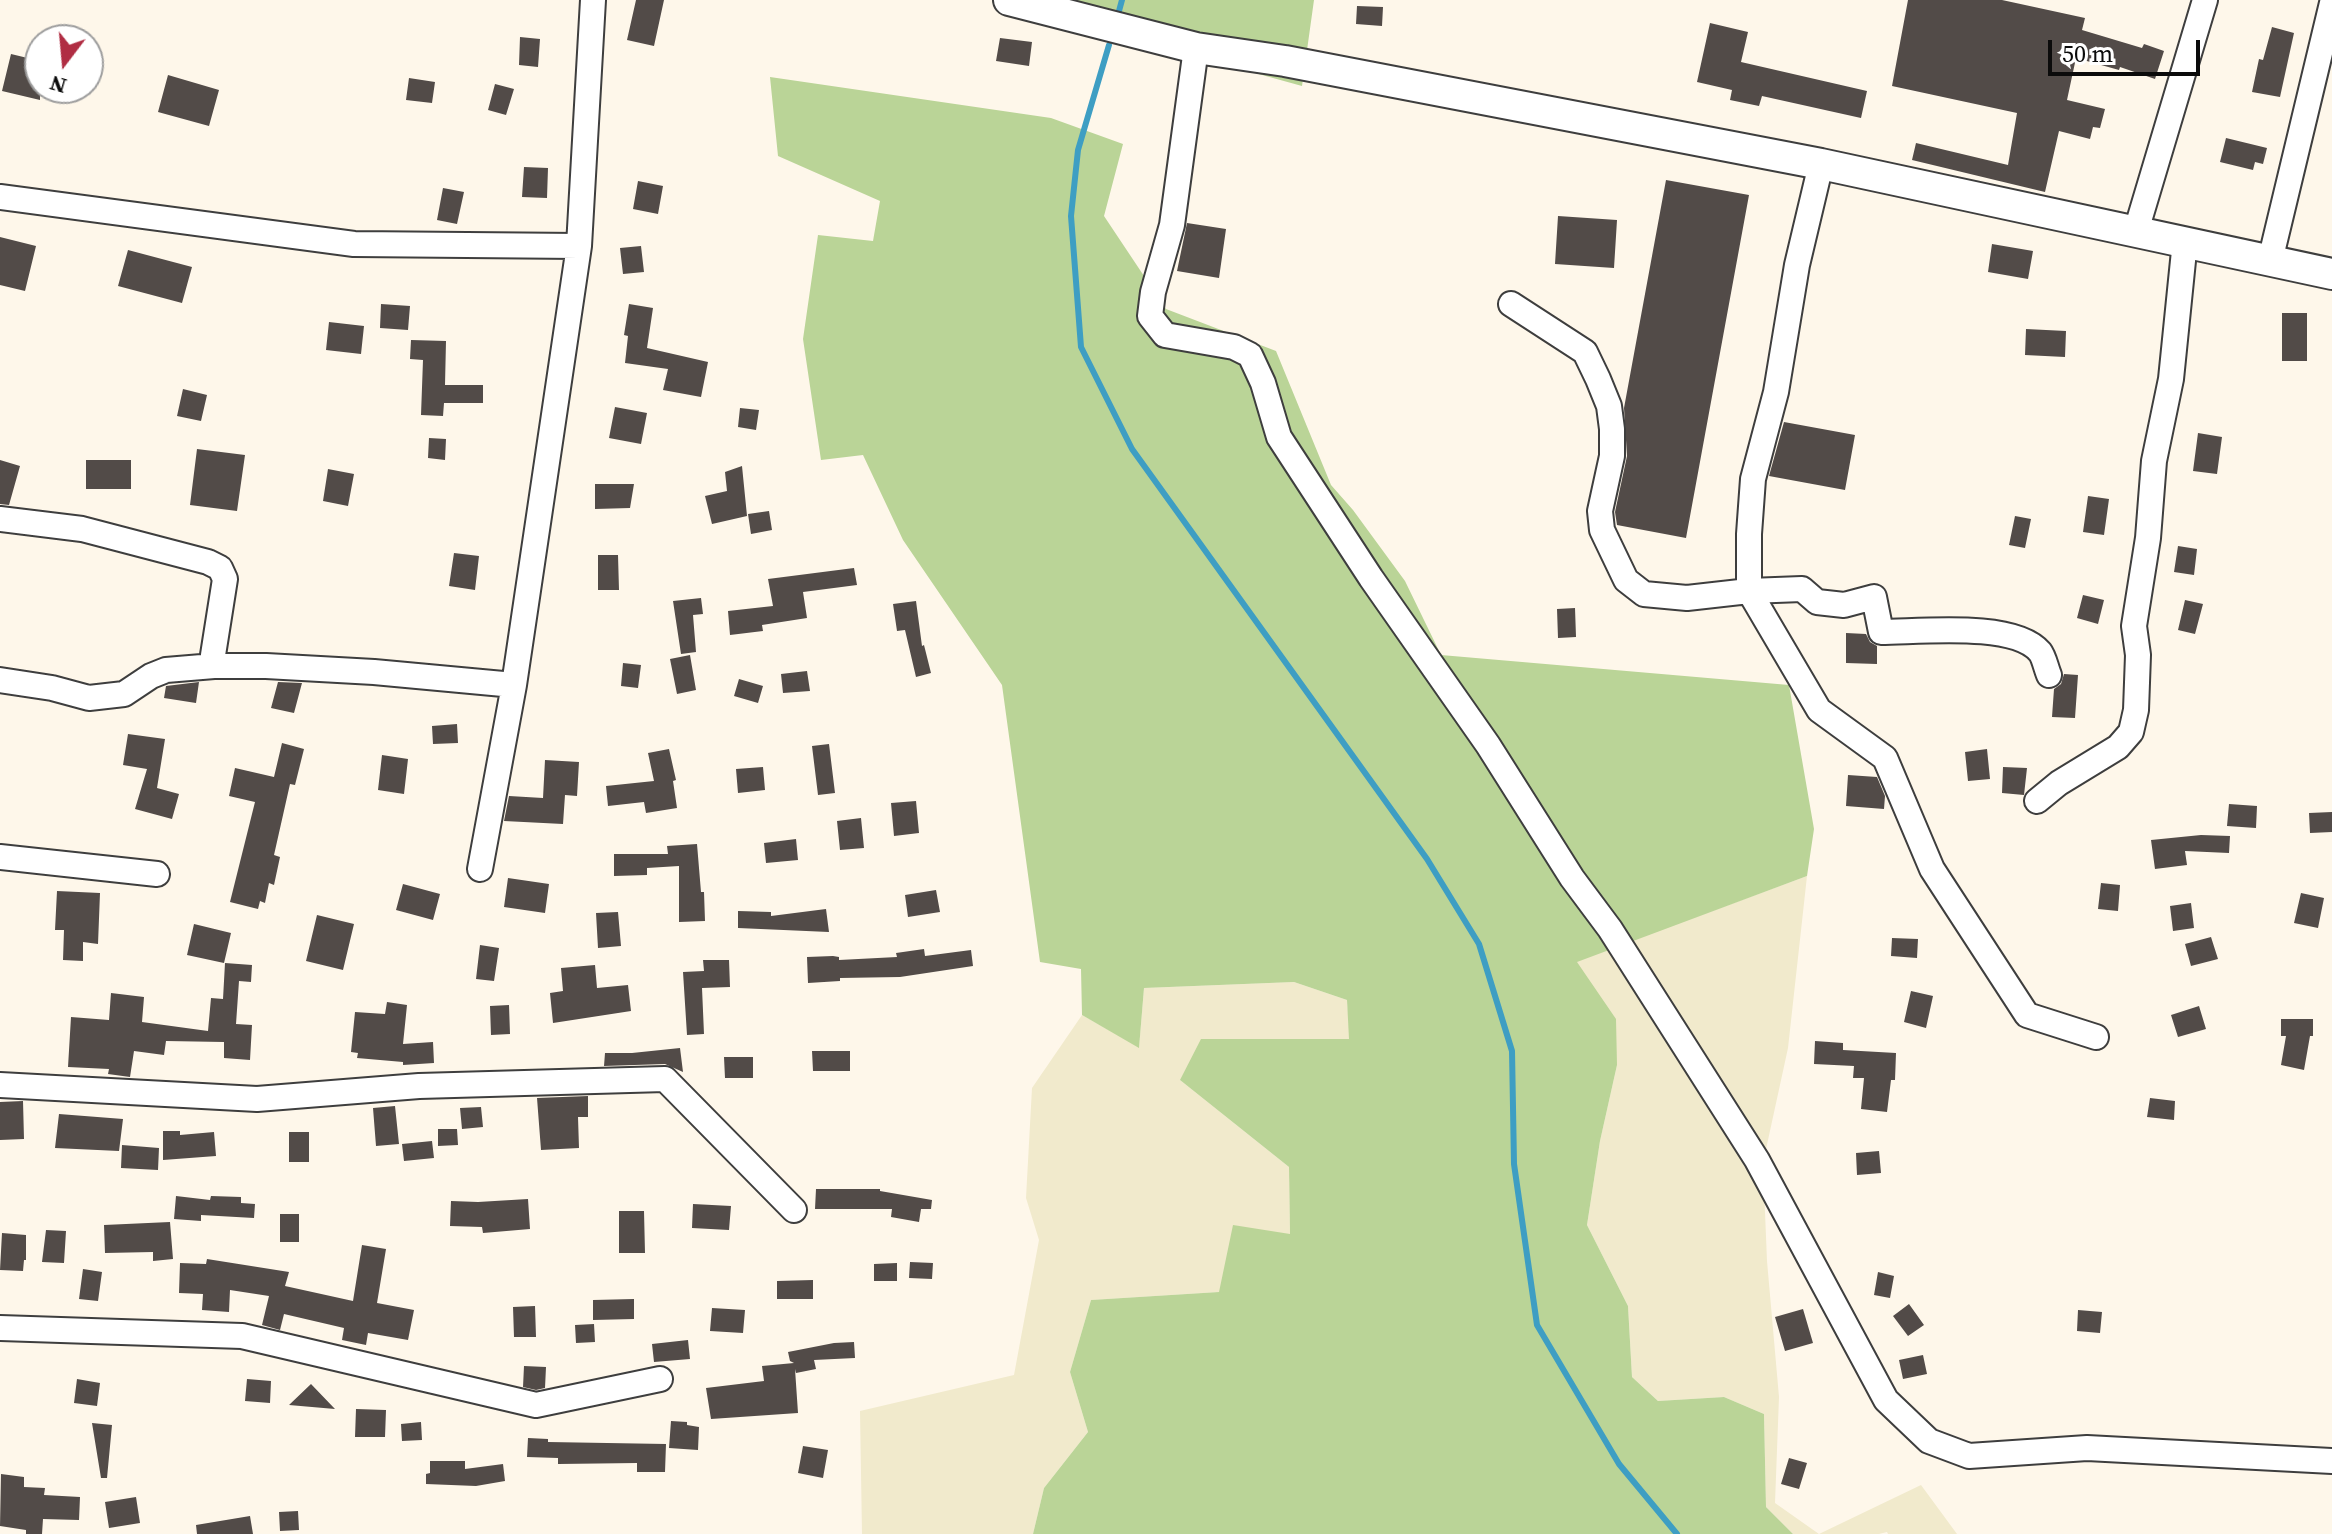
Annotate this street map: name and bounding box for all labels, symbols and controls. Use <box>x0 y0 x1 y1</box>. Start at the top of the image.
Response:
north arrow <box>24 24 104 104</box>
scale bar <box>2052 24 2204 74</box>
text: 50 m <box>2062 37 2113 70</box>
text: N <box>46 69 70 102</box>

